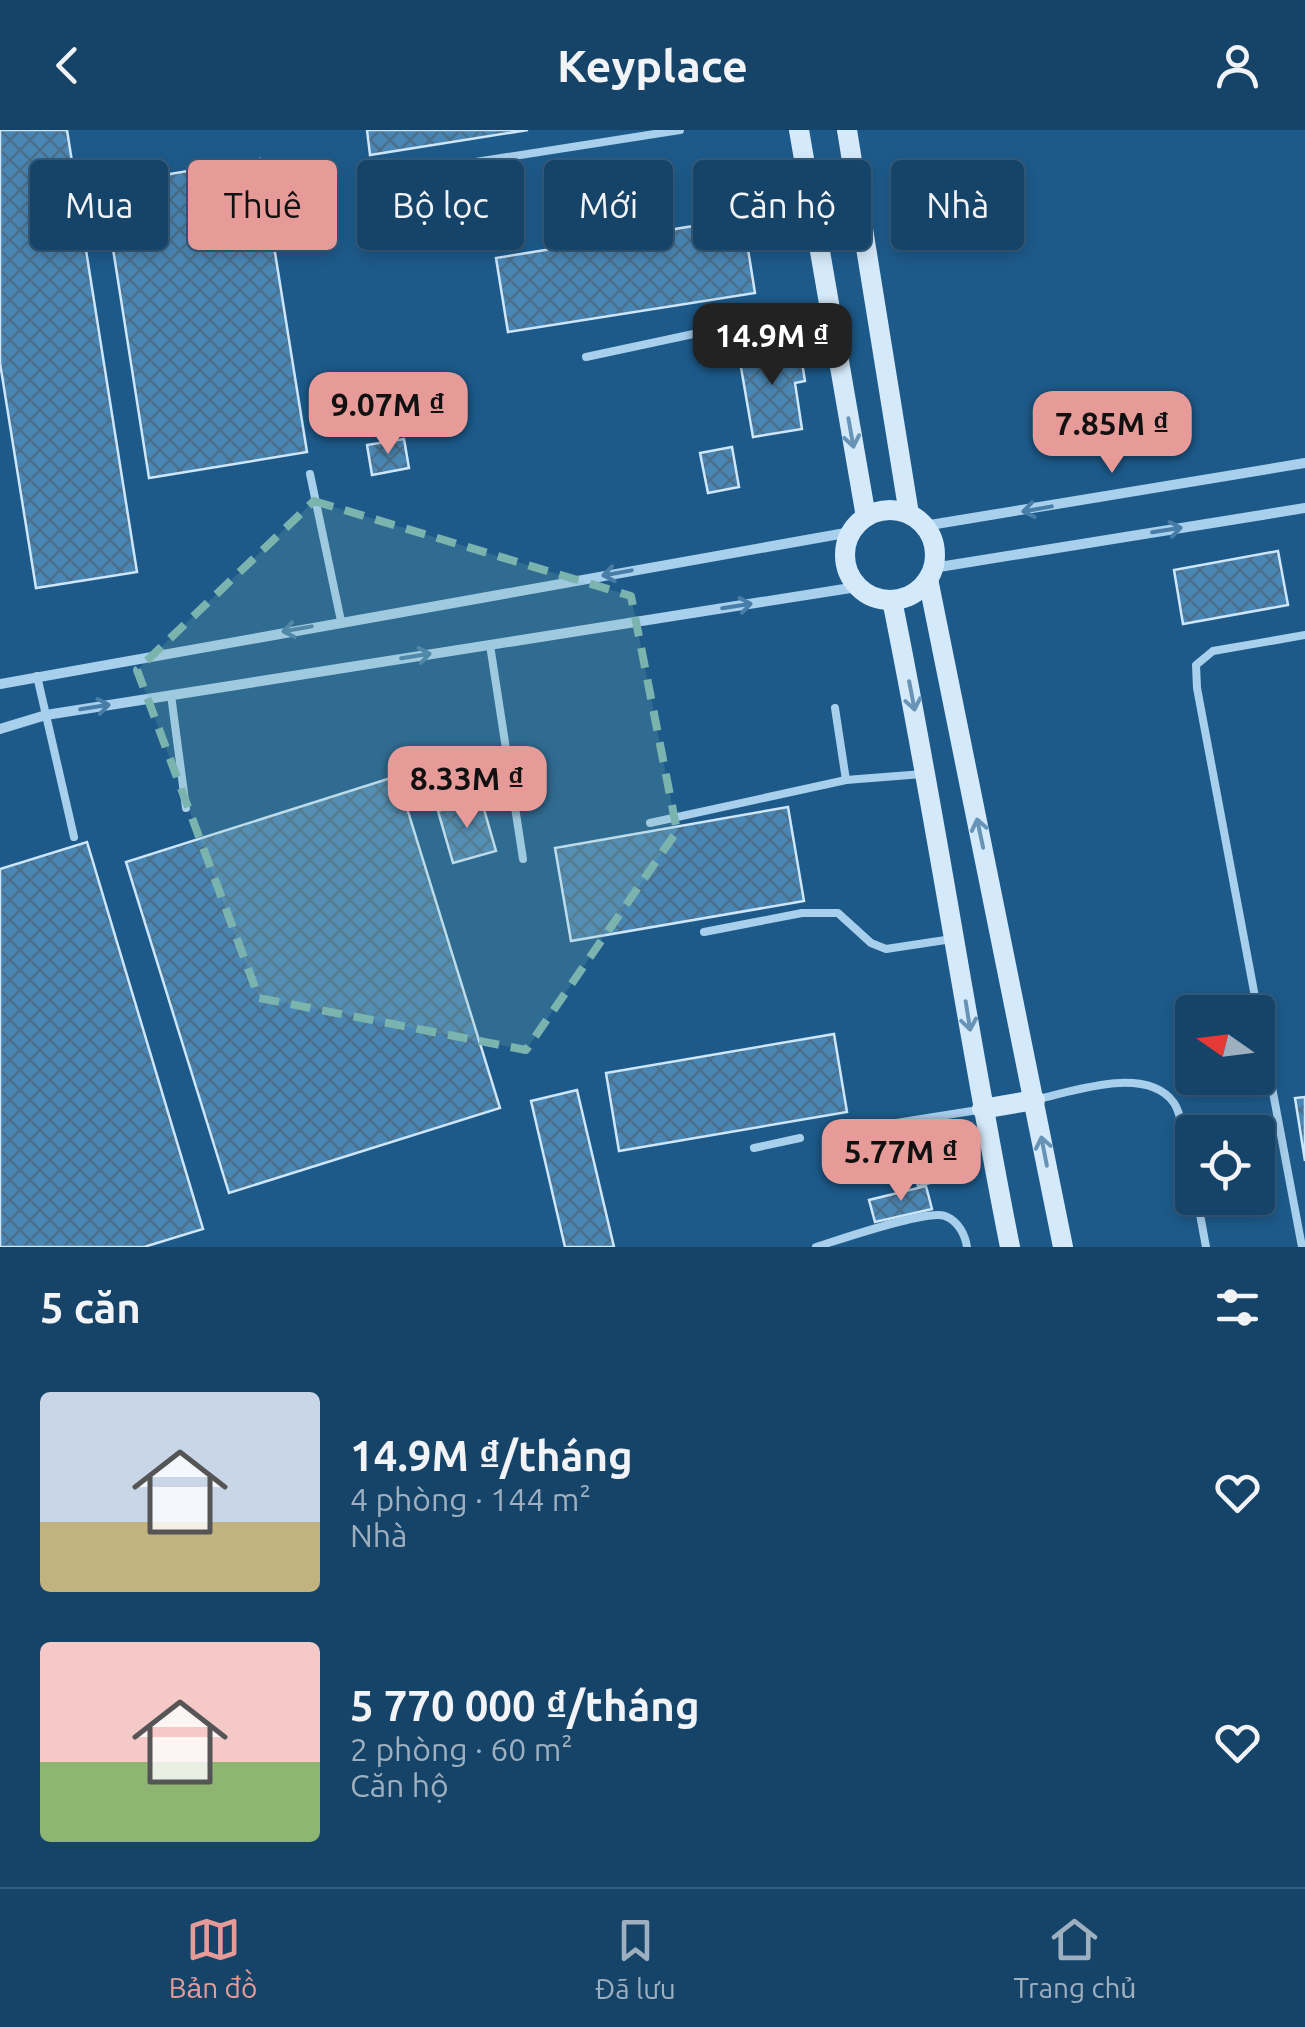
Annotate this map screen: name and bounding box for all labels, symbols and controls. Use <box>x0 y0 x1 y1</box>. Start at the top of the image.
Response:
icon: back <box>40 38 95 93</box>
icon: person <box>1210 38 1265 93</box>
text: Keyplace <box>557 40 748 91</box>
chip: Mua <box>30 160 168 250</box>
chip: Thuê <box>188 160 337 250</box>
chip: Bộ lọc <box>357 160 524 250</box>
chip: Mới <box>544 160 673 250</box>
chip: Căn hộ <box>693 160 871 250</box>
chip: Nhà <box>891 160 1024 250</box>
pin: 14.9M ₫ <box>680 303 864 388</box>
text: 14.9M ₫ <box>715 317 829 353</box>
pin: 9.07M ₫ <box>296 372 480 457</box>
text: 9.07M ₫ <box>331 386 445 422</box>
pin: 7.85M ₫ <box>1020 391 1204 476</box>
text: 7.85M ₫ <box>1055 405 1169 441</box>
one-way arrow <box>842 416 861 449</box>
one-way arrow <box>1021 500 1053 519</box>
one-way arrow <box>1150 520 1183 539</box>
one-way arrow <box>601 564 633 583</box>
one-way arrow <box>720 596 753 615</box>
one-way arrow <box>281 620 313 639</box>
one-way arrow <box>399 647 432 665</box>
one-way arrow <box>903 679 922 711</box>
one-way arrow <box>78 698 111 716</box>
pin: 8.33M ₫ <box>375 746 559 831</box>
text: 8.33M ₫ <box>410 760 524 796</box>
one-way arrow <box>969 818 988 850</box>
north arrow <box>1175 995 1275 1095</box>
map controls <box>1175 995 1275 1215</box>
one-way arrow <box>959 999 978 1031</box>
button: locate <box>1175 1115 1275 1215</box>
pin: 5.77M ₫ <box>809 1119 993 1204</box>
text: 5.77M ₫ <box>844 1133 958 1169</box>
one-way arrow <box>1034 1136 1053 1168</box>
icon: filters <box>1210 1280 1265 1335</box>
text: 5 căn <box>40 1284 141 1331</box>
icon: home <box>120 1432 240 1552</box>
text: 14.9M ₫/tháng <box>350 1432 633 1479</box>
icon: heart <box>1210 1465 1265 1520</box>
text: 4 phòng · 144 m² <box>350 1481 591 1517</box>
text: Nhà <box>350 1517 408 1553</box>
icon: home <box>120 1682 240 1802</box>
text: 5 770 000 ₫/tháng <box>350 1682 700 1729</box>
icon: heart <box>1210 1715 1265 1770</box>
text: 2 phòng · 60 m² <box>350 1731 573 1767</box>
text: Căn hộ <box>350 1767 449 1803</box>
tab: Bản đồ <box>169 1912 257 2005</box>
tab: Trang chủ <box>1013 1912 1136 2005</box>
tab: Đã lưu <box>595 1913 676 2004</box>

